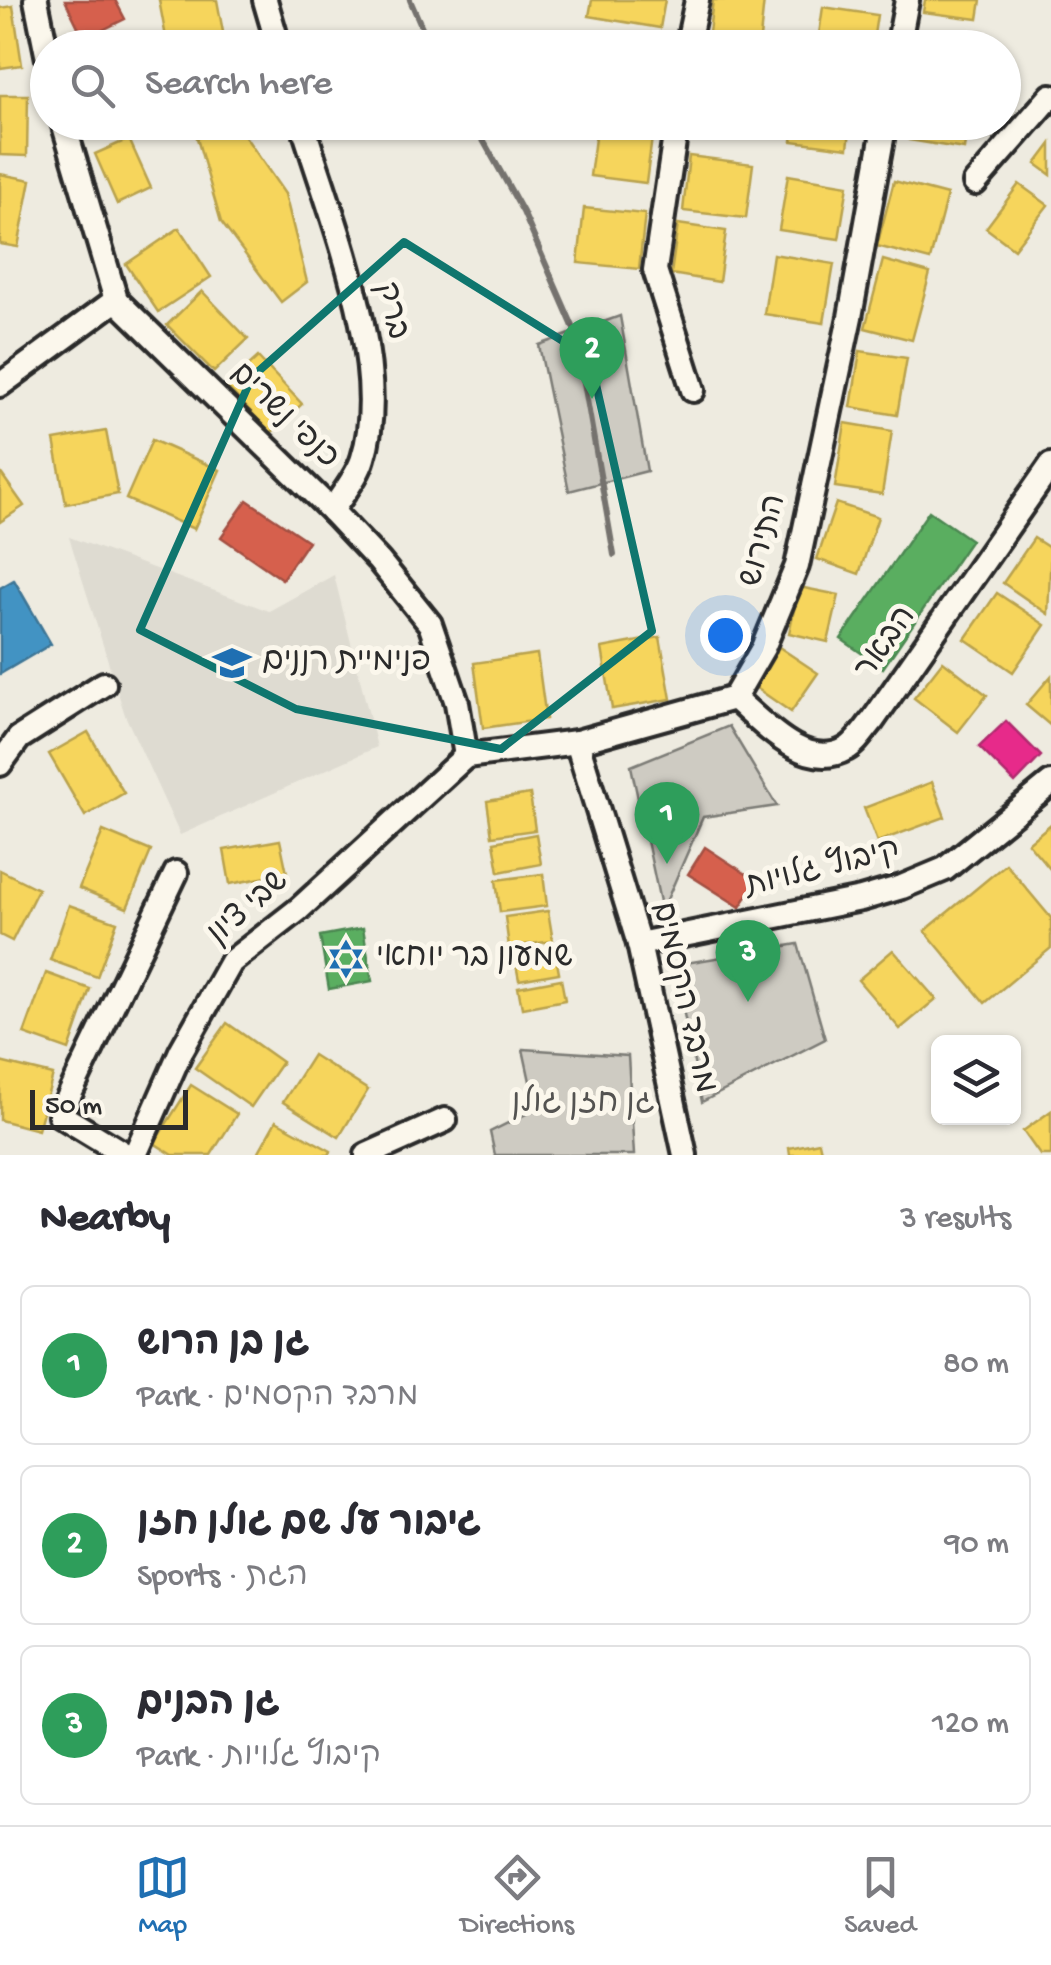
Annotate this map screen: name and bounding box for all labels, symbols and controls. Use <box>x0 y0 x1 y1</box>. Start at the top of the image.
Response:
search box <box>30 30 1021 140</box>
icon: search <box>65 58 120 113</box>
text: Search here <box>145 63 332 107</box>
street label: ברק <box>365 279 415 343</box>
pin: 2 <box>560 316 624 399</box>
street label: כנפי נשרים <box>221 356 345 478</box>
street label: התירוש <box>734 490 796 592</box>
street label: הבאר <box>848 600 926 688</box>
your location <box>700 610 751 661</box>
school or university icon: פנימיית רננים <box>211 642 253 684</box>
place label: פנימיית רננים <box>262 644 431 682</box>
pin: 1 <box>634 782 700 864</box>
street label: קיבוץ גלויות <box>740 831 904 908</box>
street label: שבי ציון <box>201 864 297 954</box>
street label: מרבד הקסמים <box>642 899 722 1097</box>
pin: 3 <box>716 920 780 1002</box>
synagogue icon: שמעון בר יוחאי <box>325 938 367 980</box>
place label: שמעון בר יוחאי <box>376 940 573 978</box>
map controls <box>931 1035 1021 1125</box>
button: layers <box>931 1035 1021 1125</box>
park label: גן חזן גולן <box>511 1084 655 1124</box>
scale bar <box>30 1085 188 1130</box>
text: 50 m <box>45 1091 102 1124</box>
text: Nearby <box>40 1196 170 1245</box>
text: 3 results <box>900 1201 1011 1239</box>
text: גן בן הרוש <box>137 1324 310 1368</box>
text: 1 <box>68 1346 81 1384</box>
text: 80 m <box>943 1346 1009 1384</box>
text: Park · מרבד הקסמים <box>137 1379 418 1417</box>
text: גיבור על שם גולן חזן <box>137 1504 481 1548</box>
text: 2 <box>67 1526 82 1564</box>
text: 90 m <box>945 1526 1009 1564</box>
text: Sports · הגת <box>137 1559 308 1597</box>
text: גן הבנים <box>137 1684 280 1728</box>
text: 3 <box>66 1706 83 1744</box>
text: 120 m <box>932 1706 1009 1744</box>
text: Park · קיבוץ גלויות <box>137 1739 381 1777</box>
tab: Map <box>135 1850 190 1943</box>
tab: Directions <box>460 1850 574 1943</box>
tab: Saved <box>844 1850 916 1943</box>

